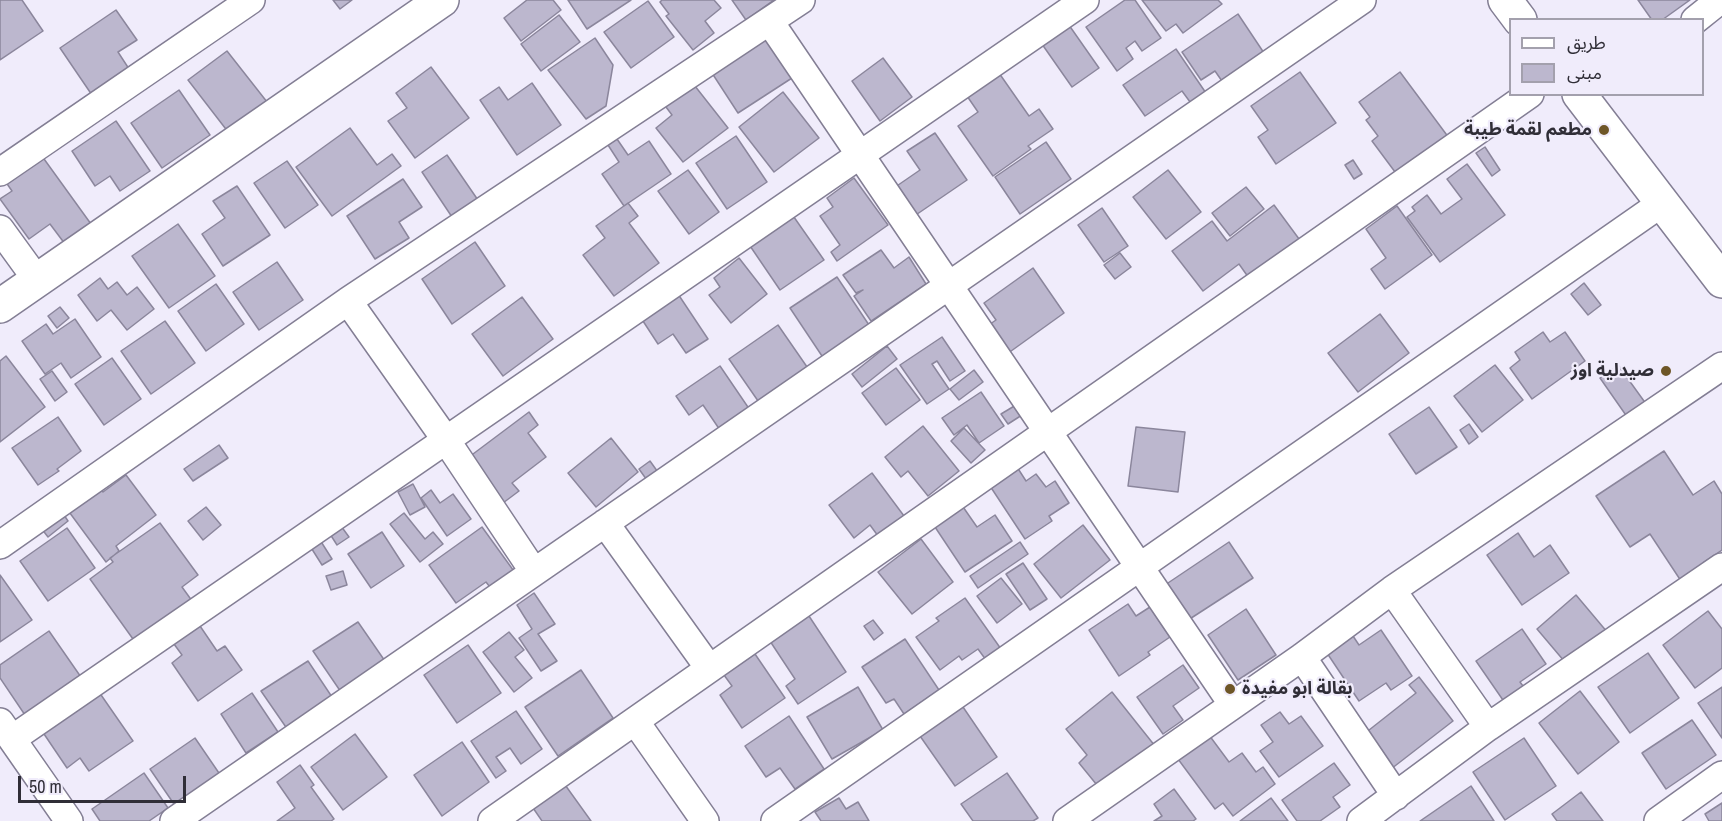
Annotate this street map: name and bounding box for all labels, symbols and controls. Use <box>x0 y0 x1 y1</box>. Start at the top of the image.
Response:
legend <box>1509 18 1704 96</box>
text: طريق <box>1567 30 1606 55</box>
text: مبنى <box>1567 60 1602 85</box>
place label: مطعم لقمة طيبة <box>1464 119 1592 141</box>
marker: مطعم لقمة طيبة <box>1597 123 1611 137</box>
place label: صيدلية اوز <box>1571 360 1654 382</box>
marker: صيدلية اوز <box>1659 364 1673 378</box>
place label: بقالة ابو مفيدة <box>1242 678 1353 700</box>
marker: بقالة ابو مفيدة <box>1223 682 1237 696</box>
scale bar <box>21 764 189 802</box>
text: 50 m <box>29 774 62 799</box>

